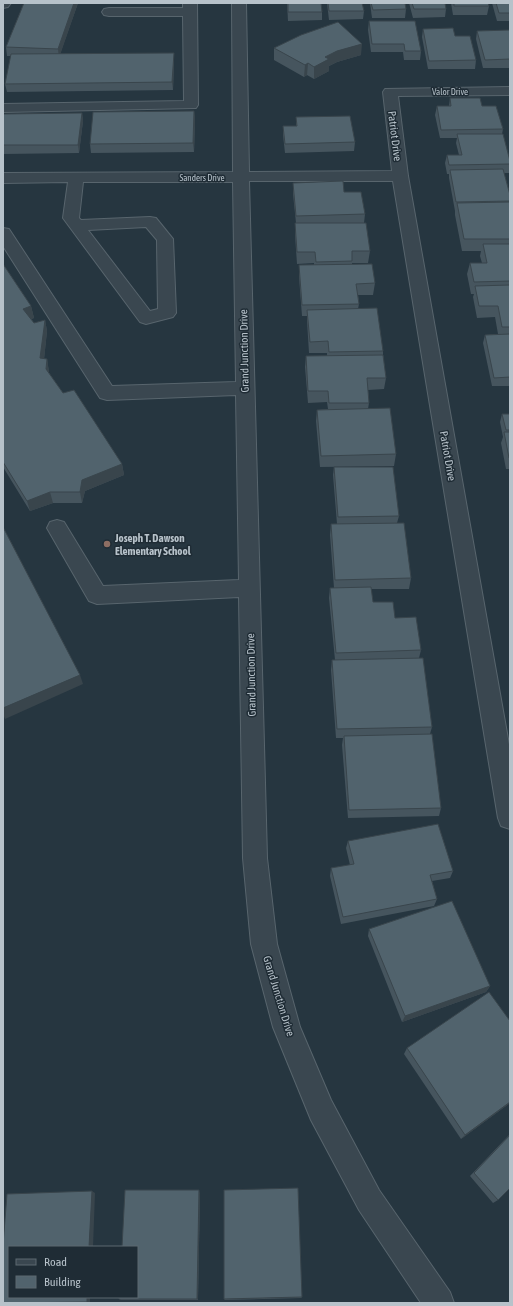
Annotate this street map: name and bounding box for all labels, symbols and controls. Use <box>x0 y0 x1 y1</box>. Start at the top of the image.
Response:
street label: Valor Drive <box>432 87 468 97</box>
street label: Patriot Drive <box>386 110 404 162</box>
street label: Sanders Drive <box>179 173 225 183</box>
street label: Grand Junction Drive <box>237 309 251 393</box>
street label: Patriot Drive <box>438 430 458 482</box>
place label: Joseph T. Dawson Elementary School <box>114 532 192 557</box>
marker: Joseph T. Dawson Elementary School <box>102 539 112 549</box>
street label: Grand Junction Drive <box>244 633 258 717</box>
street label: Grand Junction Drive <box>261 954 297 1038</box>
legend <box>8 1246 138 1298</box>
text: Road <box>44 1255 67 1269</box>
text: Building <box>44 1275 82 1289</box>

